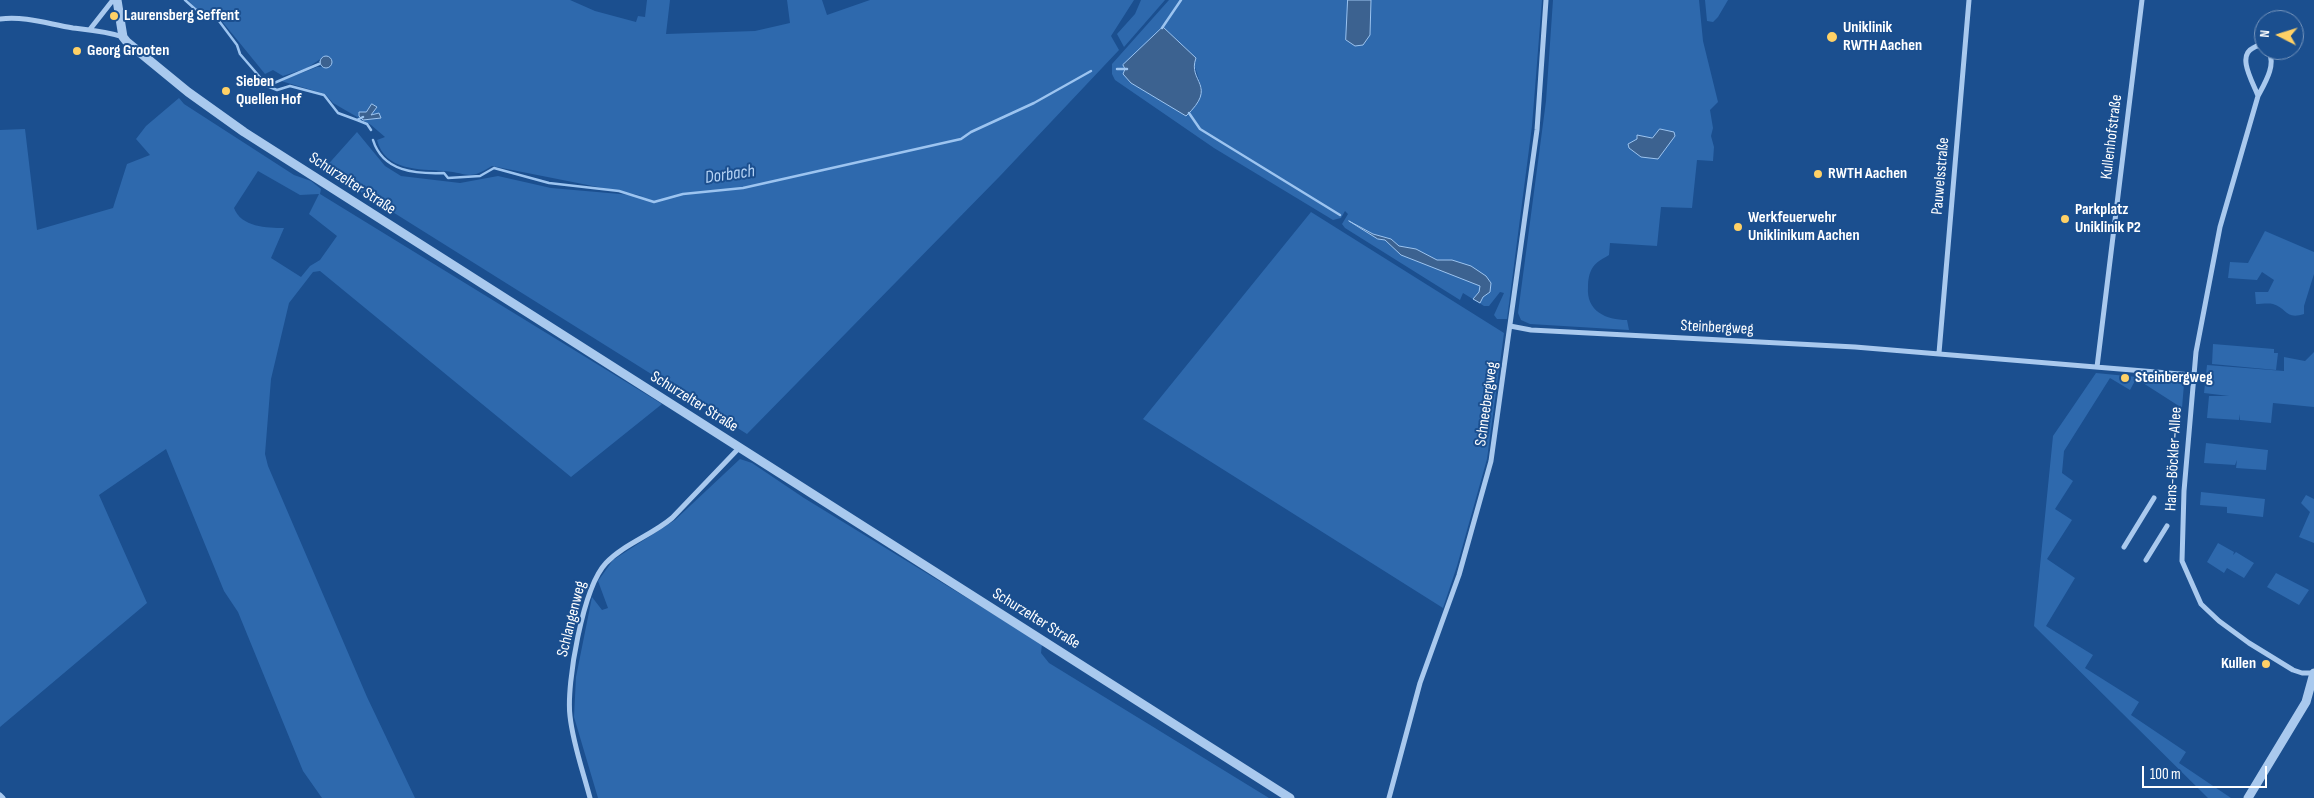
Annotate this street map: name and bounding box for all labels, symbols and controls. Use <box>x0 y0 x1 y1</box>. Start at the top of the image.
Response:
place label: Laurensberg Seffent <box>124 6 240 26</box>
marker: Laurensberg Seffent <box>108 10 120 22</box>
north arrow <box>2254 10 2304 60</box>
place label: Uniklinik RWTH Aachen <box>1843 18 1922 56</box>
text: N <box>2256 29 2273 38</box>
marker: Uniklinik RWTH Aachen <box>1825 30 1839 44</box>
place label: Georg Grooten <box>87 41 169 61</box>
marker: Georg Grooten <box>71 45 83 57</box>
place label: Sieben Quellen Hof <box>236 72 302 110</box>
marker: Sieben Quellen Hof <box>220 85 232 97</box>
street label: Kullenhofstraße <box>2097 94 2127 180</box>
street label: Pauwelsstraße <box>1928 137 1954 215</box>
street label: Schurzelter Straße <box>305 149 399 219</box>
water label: Dorbach <box>704 161 756 189</box>
place label: RWTH Aachen <box>1828 164 1907 184</box>
marker: RWTH Aachen <box>1812 168 1824 180</box>
place label: Parkplatz Uniklinik P2 <box>2075 200 2141 238</box>
place label: Werkfeuerwehr Uniklinikum Aachen <box>1748 208 1860 246</box>
marker: Parkplatz Uniklinik P2 <box>2059 213 2071 225</box>
marker: Werkfeuerwehr Uniklinikum Aachen <box>1732 221 1744 233</box>
street label: Steinbergweg <box>1680 317 1754 339</box>
street label: Schneebergweg <box>1472 361 1502 447</box>
street label: Schurzelter Straße <box>647 367 741 437</box>
place label: Steinbergweg <box>2135 368 2213 388</box>
marker: Steinbergweg <box>2119 372 2131 384</box>
street label: Hans-Böckler-Allee <box>2162 406 2186 512</box>
street label: Schlangenweg <box>553 579 591 659</box>
street label: Schurzelter Straße <box>989 584 1083 654</box>
place label: Kullen <box>2221 654 2256 674</box>
marker: Kullen <box>2260 658 2272 670</box>
scale bar <box>2144 756 2269 788</box>
text: 100 m <box>2150 765 2181 784</box>

